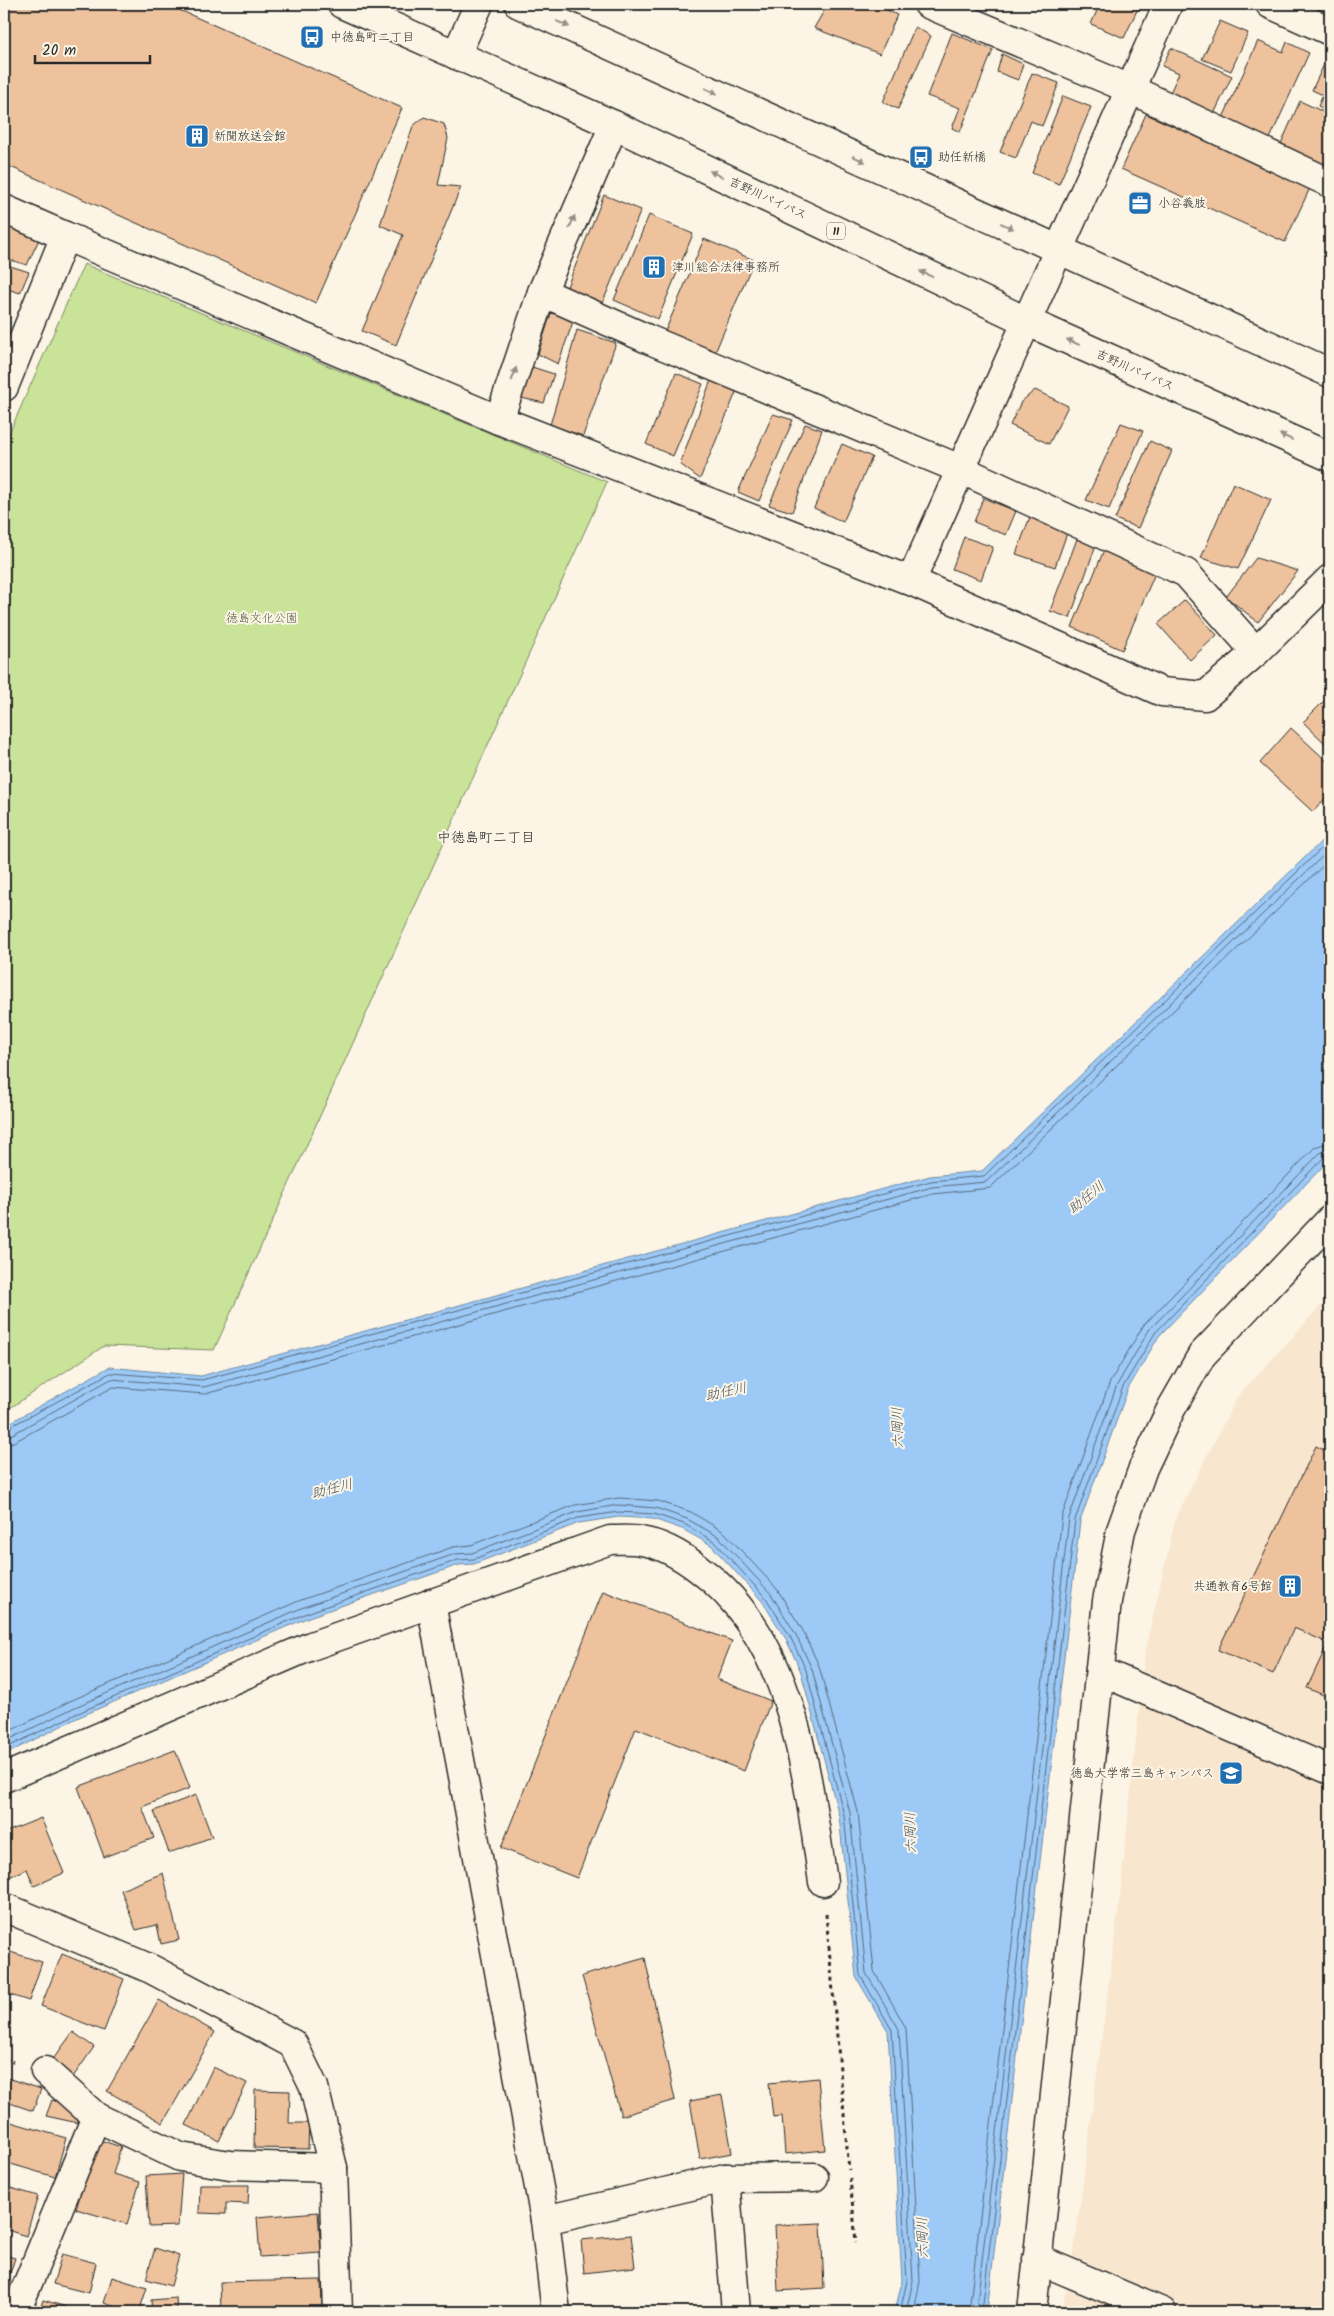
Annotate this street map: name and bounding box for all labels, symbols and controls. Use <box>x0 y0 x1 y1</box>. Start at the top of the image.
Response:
one-way arrow <box>556 20 570 28</box>
bus stop icon: 中徳島町二丁目 <box>299 24 325 50</box>
place label: 中徳島町二丁目 <box>330 28 414 47</box>
scale bar <box>35 32 150 64</box>
text: 20 m <box>42 39 76 63</box>
one-way arrow <box>704 88 718 96</box>
building icon: 新聞放送会館 <box>184 123 210 149</box>
place label: 新聞放送会館 <box>214 127 286 146</box>
bus stop icon: 助任新橋 <box>908 144 934 170</box>
place label: 助任新橋 <box>938 148 986 167</box>
one-way arrow <box>852 155 866 163</box>
one-way arrow <box>709 169 723 177</box>
street label: 吉野川バイパス <box>726 172 810 225</box>
office icon: 小谷義肢 <box>1127 190 1153 216</box>
place label: 小谷義肢 <box>1158 194 1206 213</box>
one-way arrow <box>568 215 576 229</box>
road number: 11 <box>827 222 845 240</box>
one-way arrow <box>1000 222 1014 230</box>
building icon: 津川総合法律事務所 <box>641 254 667 280</box>
place label: 津川総合法律事務所 <box>672 258 780 277</box>
one-way arrow <box>919 269 933 277</box>
one-way arrow <box>1066 338 1080 346</box>
street label: 吉野川バイパス <box>1093 345 1177 396</box>
one-way arrow <box>510 366 518 381</box>
one-way arrow <box>1279 432 1293 440</box>
park label: 徳島文化公園 <box>226 609 298 628</box>
district label: 中徳島町二丁目 <box>437 827 535 849</box>
water label: 助任川 <box>1063 1176 1110 1220</box>
water label: 助任川 <box>703 1377 749 1407</box>
water label: 六岡川 <box>886 1407 910 1449</box>
water label: 助任川 <box>309 1473 355 1505</box>
building icon: 共通教育6号館 <box>1277 1573 1303 1599</box>
place label: 共通教育6号館 <box>1193 1577 1272 1596</box>
school or university icon: 徳島大学常三島キャンパス <box>1218 1760 1244 1786</box>
place label: 徳島大学常三島キャンパス <box>1070 1764 1214 1783</box>
water label: 六岡川 <box>899 1812 923 1854</box>
water label: 六岡川 <box>911 2217 935 2259</box>

